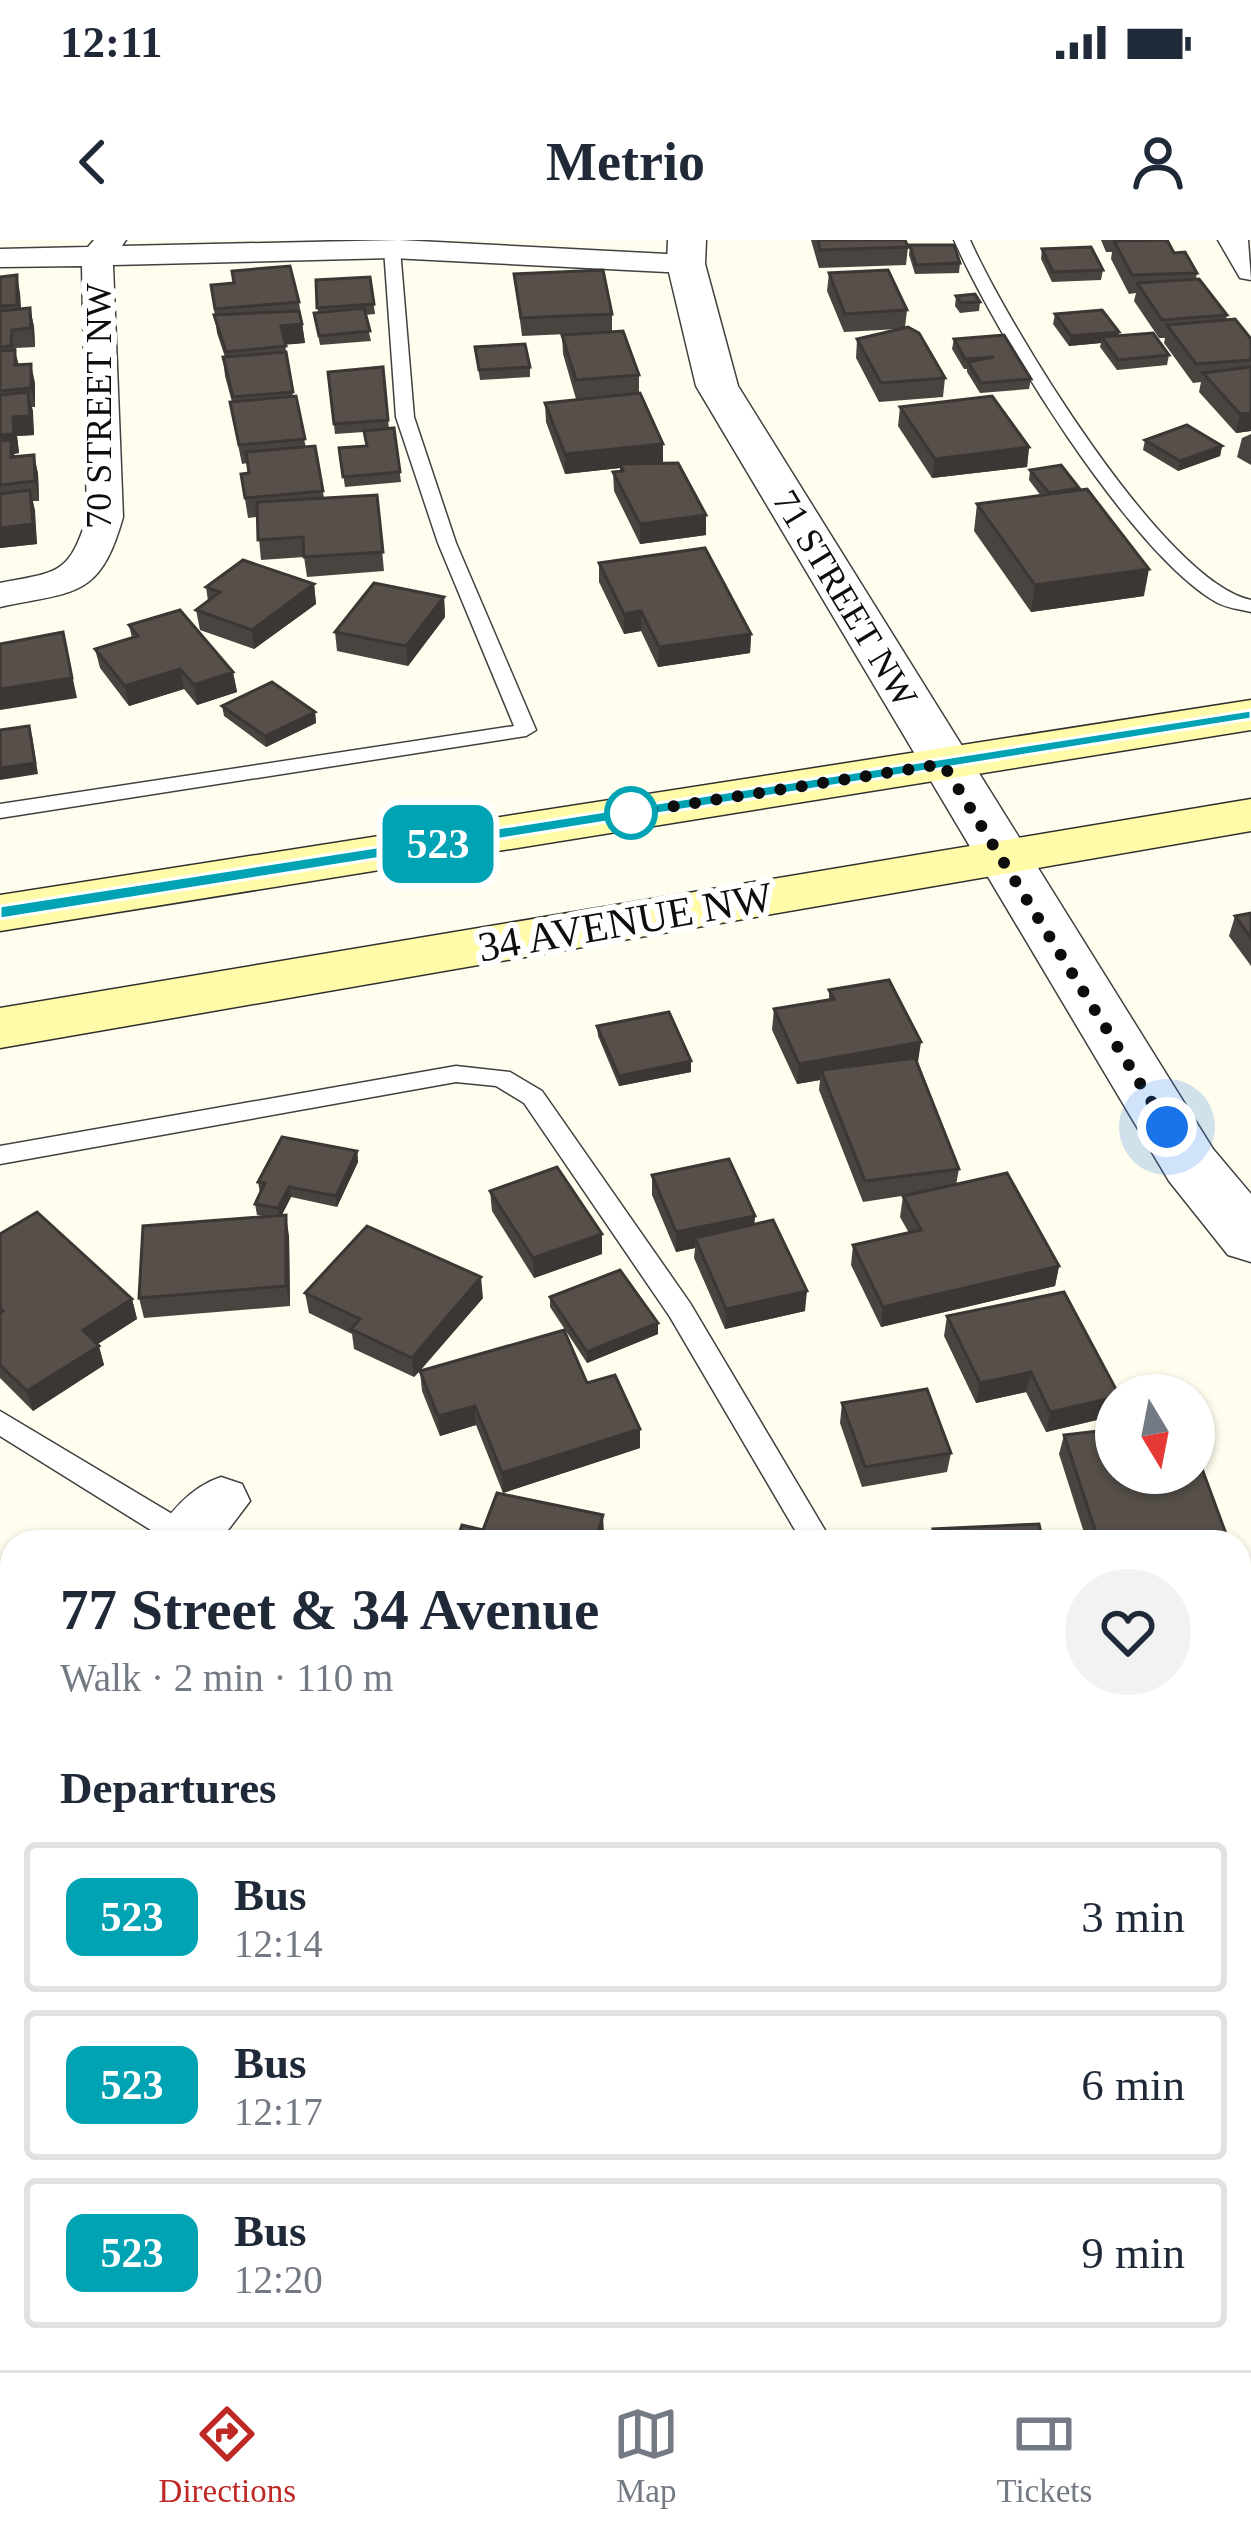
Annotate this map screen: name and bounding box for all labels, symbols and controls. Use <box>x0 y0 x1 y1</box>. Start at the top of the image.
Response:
text: 12:11 <box>60 17 163 67</box>
icon: back <box>60 129 126 195</box>
icon: person <box>1125 129 1191 195</box>
text: Metrio <box>546 132 705 192</box>
street label: 70 STREET NW <box>79 283 119 529</box>
street label: 71 STREET NW <box>765 483 925 714</box>
unlabelled marker <box>606 788 656 838</box>
line badge: 523 <box>369 805 507 883</box>
text: 523 <box>407 821 470 867</box>
street label: 34 AVENUE NW <box>474 873 776 970</box>
your location <box>1137 1097 1197 1157</box>
north arrow <box>1095 1374 1215 1494</box>
map controls <box>1095 1374 1215 1494</box>
button: heart <box>1065 1569 1191 1695</box>
text: 77 Street & 34 Avenue <box>60 1578 599 1641</box>
text: Walk · 2 min · 110 m <box>60 1656 393 1699</box>
text: Departures <box>60 1763 277 1813</box>
text: Bus <box>234 1870 307 1920</box>
text: 3 min <box>1081 1892 1185 1942</box>
text: 523 <box>101 1894 164 1940</box>
text: 12:14 <box>234 1922 323 1965</box>
text: Bus <box>234 2038 307 2088</box>
text: 6 min <box>1081 2060 1185 2110</box>
text: 523 <box>101 2062 164 2108</box>
text: 12:17 <box>234 2090 323 2133</box>
text: Bus <box>234 2206 307 2256</box>
text: 9 min <box>1081 2228 1185 2278</box>
text: 523 <box>101 2230 164 2276</box>
text: 12:20 <box>234 2258 323 2301</box>
tab: Directions <box>159 2401 296 2510</box>
tab: Map <box>613 2401 679 2510</box>
tab: Tickets <box>996 2401 1092 2510</box>

